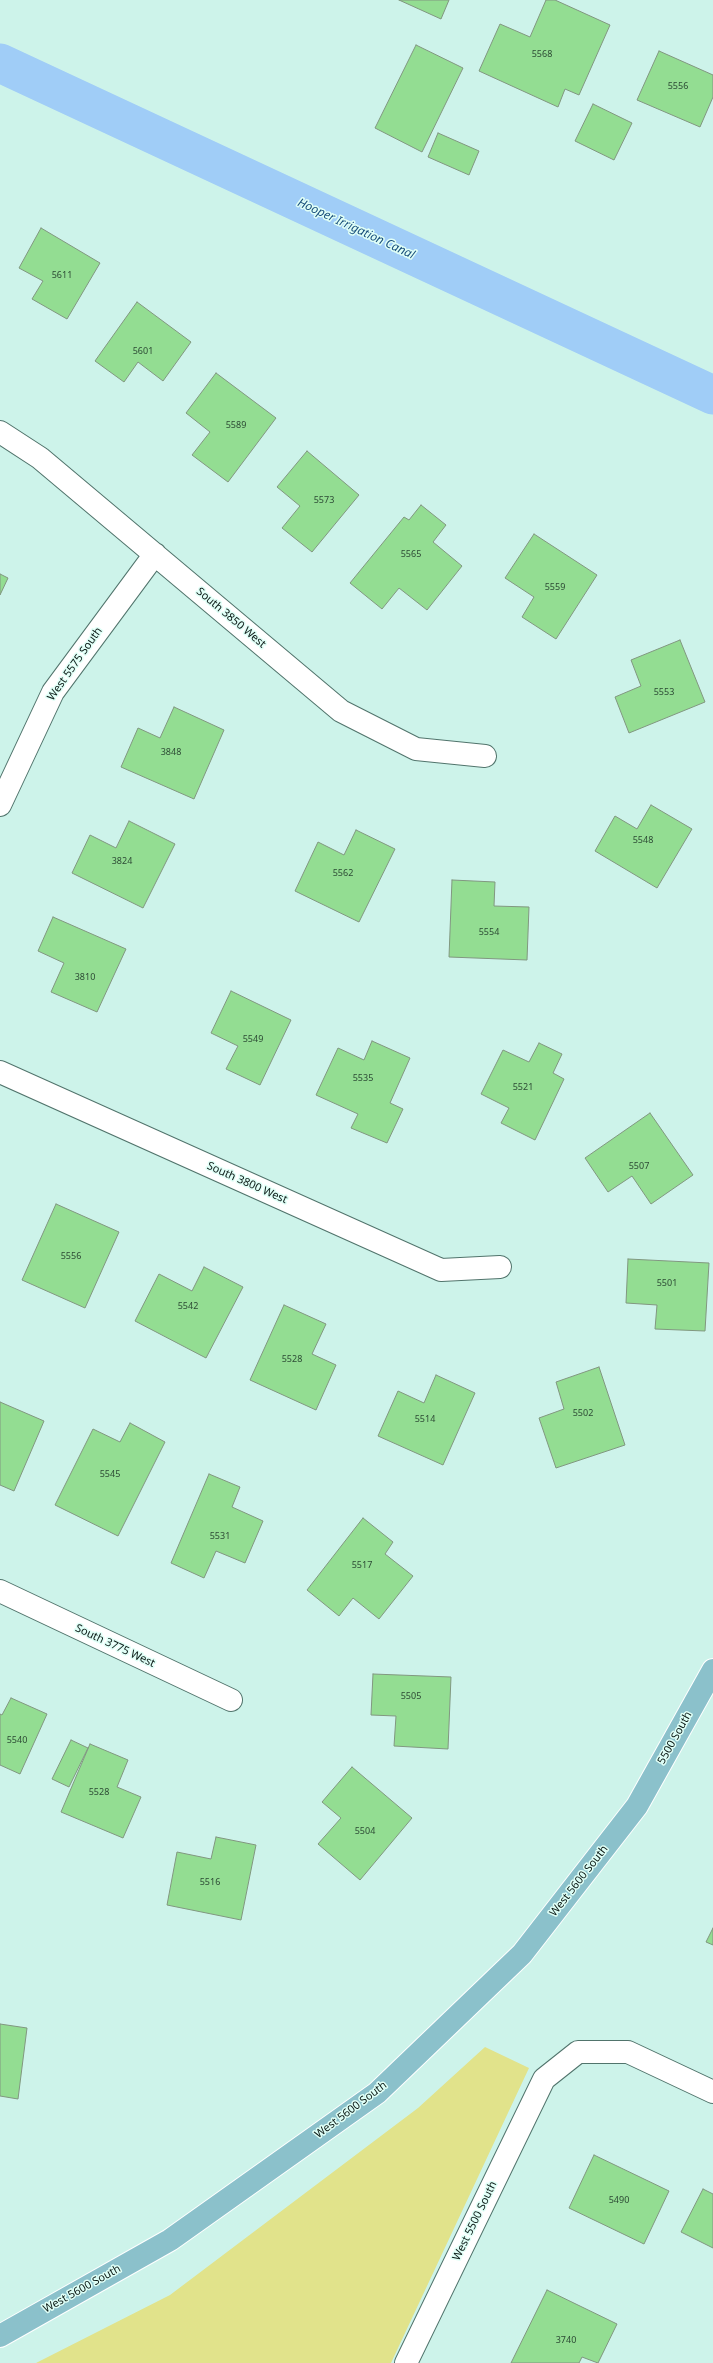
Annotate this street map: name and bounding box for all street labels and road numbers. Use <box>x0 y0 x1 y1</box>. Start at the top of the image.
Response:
street label: South 3850 West <box>194 585 268 651</box>
street label: West 5575 South <box>45 625 105 703</box>
street label: South 3800 West <box>205 1159 289 1207</box>
street label: South 3775 West <box>73 1622 157 1670</box>
street label: 5500 South <box>655 1709 695 1767</box>
street label: West 5600 South <box>547 1843 611 1919</box>
street label: West 5600 South <box>312 2079 390 2141</box>
street label: West 5500 South <box>450 2179 500 2263</box>
street label: West 5600 South <box>41 2262 123 2316</box>

